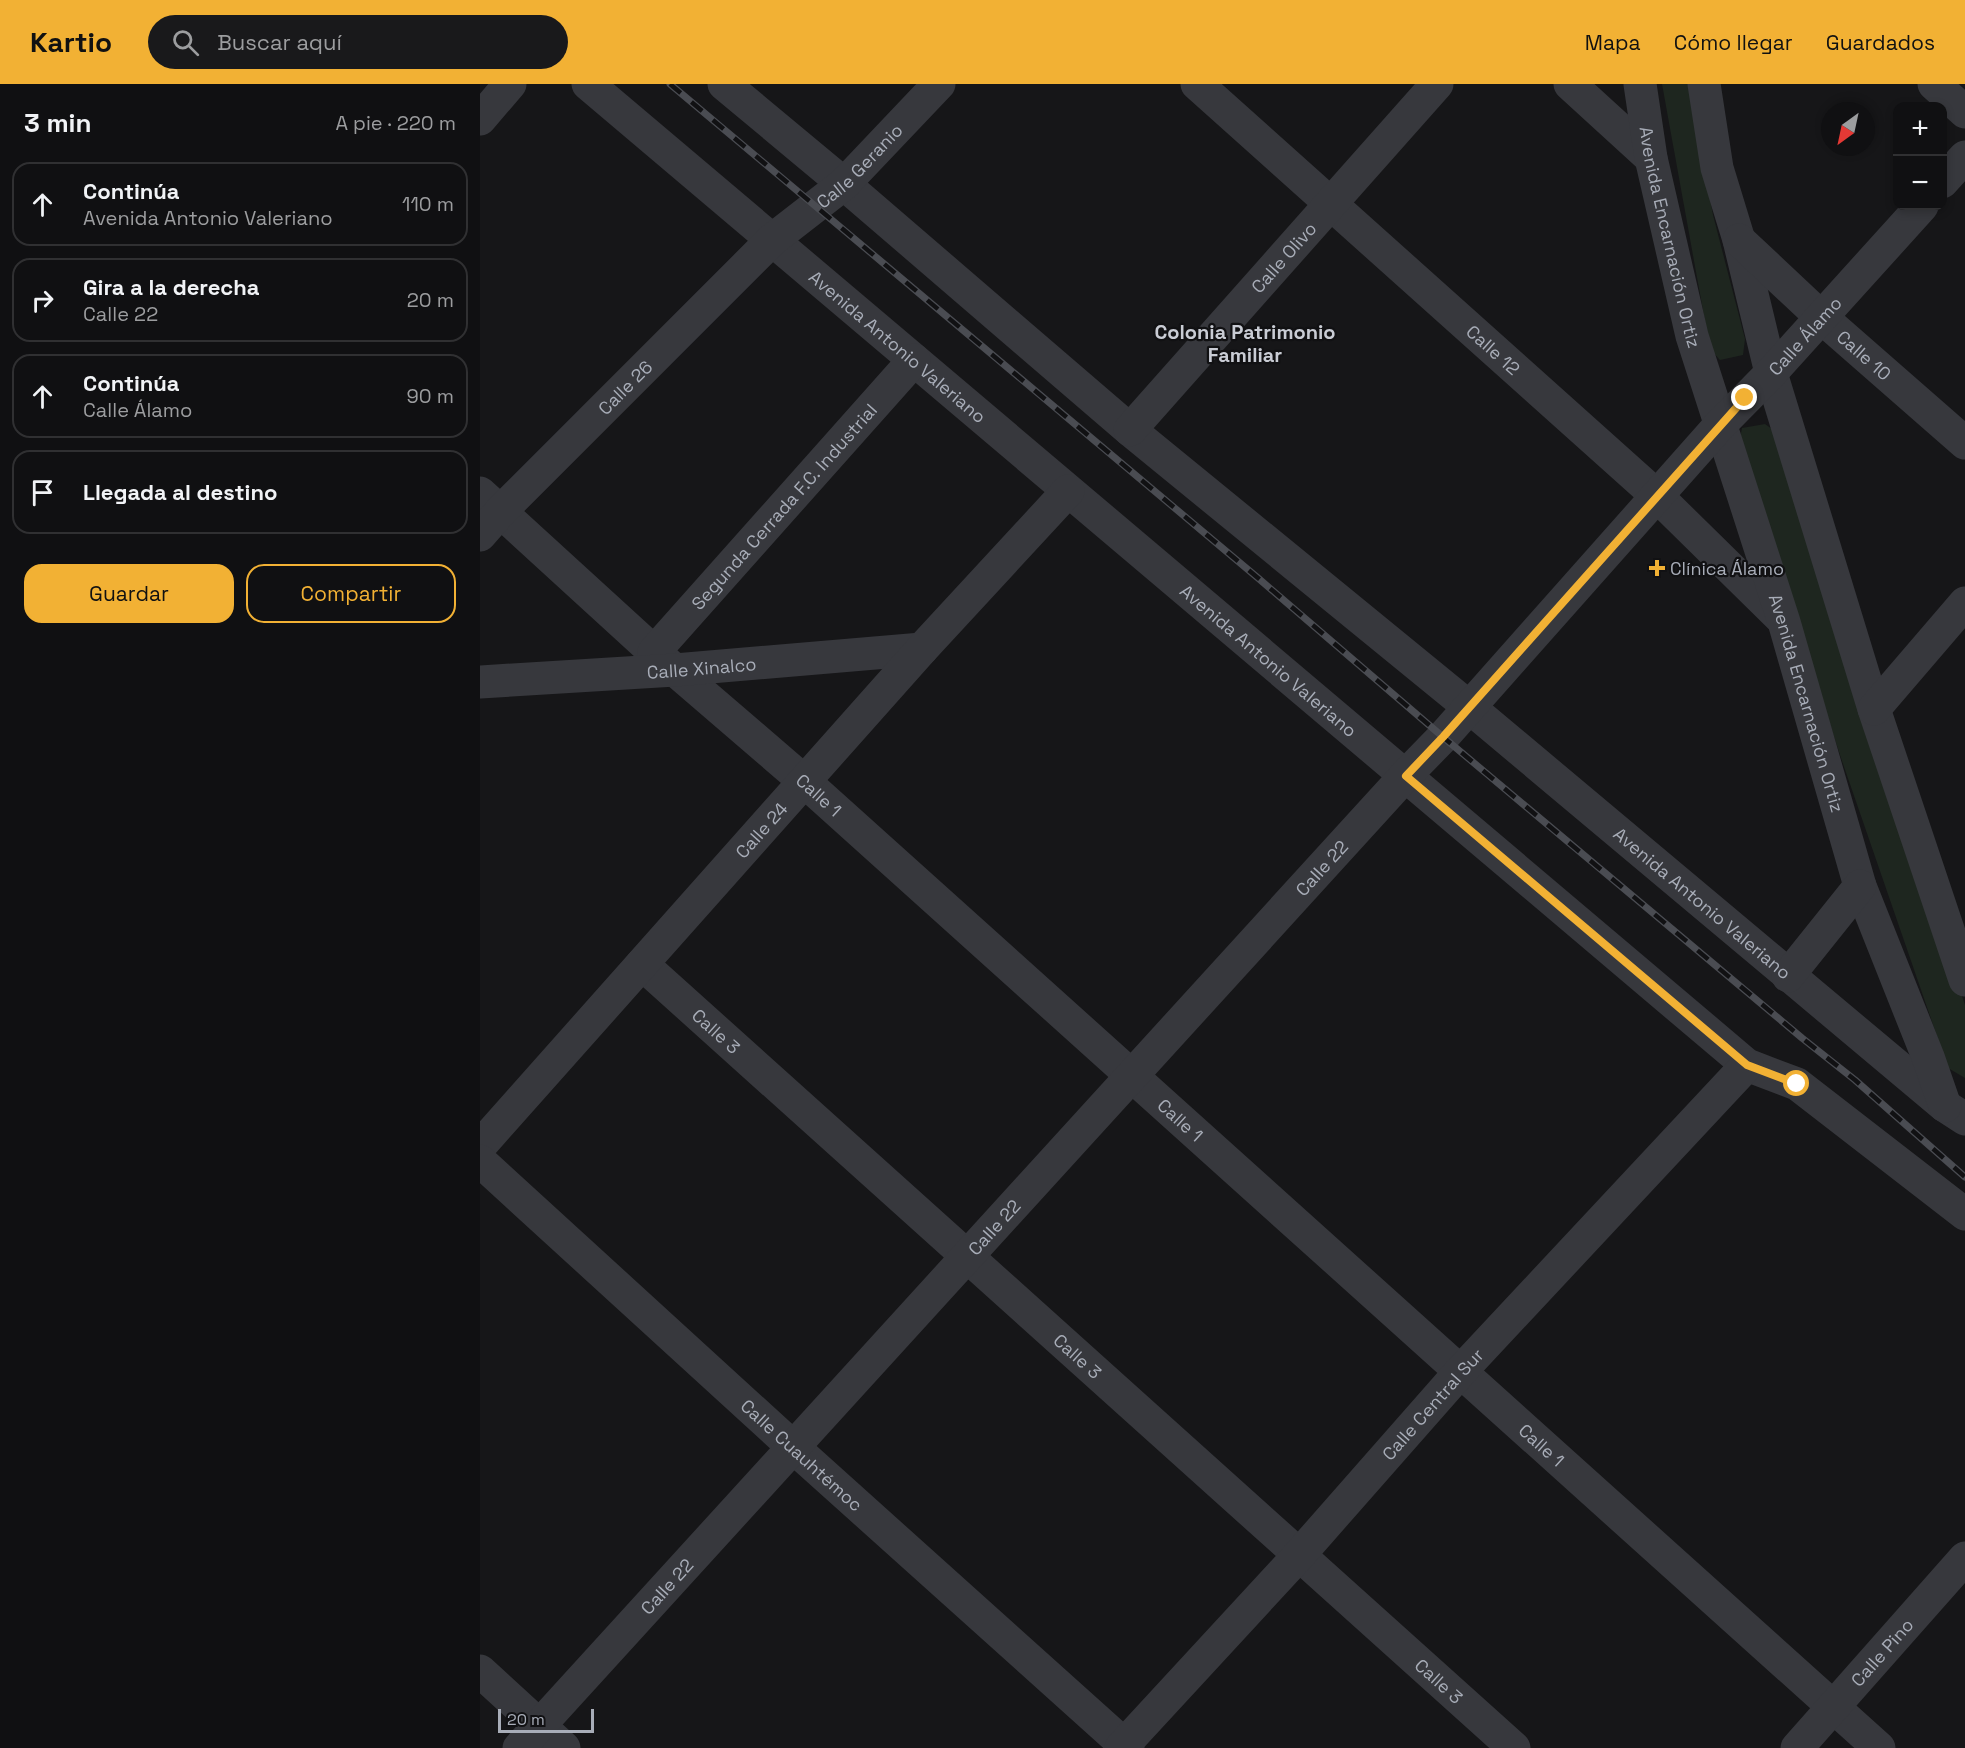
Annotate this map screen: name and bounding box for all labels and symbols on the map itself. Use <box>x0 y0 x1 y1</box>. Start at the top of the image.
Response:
north arrow <box>1821 102 1875 156</box>
street label: Calle Geranio <box>811 118 907 213</box>
street label: Avenida Encarnación Ortiz <box>1635 125 1707 351</box>
street label: Calle Olivo <box>1246 217 1321 298</box>
street label: Avenida Antonio Valeriano <box>805 265 991 428</box>
street label: Calle Álamo <box>1763 291 1846 380</box>
district label: Colonia Patrimonio Familiar <box>1154 319 1336 368</box>
street label: Calle 12 <box>1462 319 1525 380</box>
street label: Calle 10 <box>1832 325 1896 385</box>
street label: Calle 26 <box>593 355 657 419</box>
route end <box>1731 384 1757 410</box>
street label: Segunda Cerrada F.C. Industrial <box>686 398 882 614</box>
place label: Clínica Álamo <box>1670 557 1784 580</box>
marker: Clínica Álamo <box>1648 559 1666 577</box>
street label: Avenida Antonio Valeriano <box>1176 579 1362 742</box>
street label: Avenida Encarnación Ortiz <box>1764 591 1850 815</box>
street label: Calle Xinalco <box>646 652 757 683</box>
street label: Calle 1 <box>792 768 847 821</box>
street label: Calle 24 <box>730 797 792 863</box>
street label: Avenida Antonio Valeriano <box>1609 822 1796 984</box>
street label: Calle 22 <box>1290 835 1353 901</box>
street label: Calle 3 <box>688 1003 745 1058</box>
route start <box>1783 1070 1809 1096</box>
street label: Calle 1 <box>1153 1093 1208 1146</box>
street label: Calle 22 <box>963 1194 1025 1260</box>
street label: Calle 3 <box>1049 1328 1107 1383</box>
street label: Calle Central Sur <box>1377 1343 1488 1465</box>
street label: Calle Cuauhtémoc <box>736 1394 868 1516</box>
street label: Calle 1 <box>1514 1418 1569 1471</box>
street label: Calle 22 <box>635 1553 698 1619</box>
street label: Calle Pino <box>1846 1613 1918 1691</box>
street label: Calle 3 <box>1410 1653 1468 1708</box>
scale bar <box>498 1706 594 1734</box>

